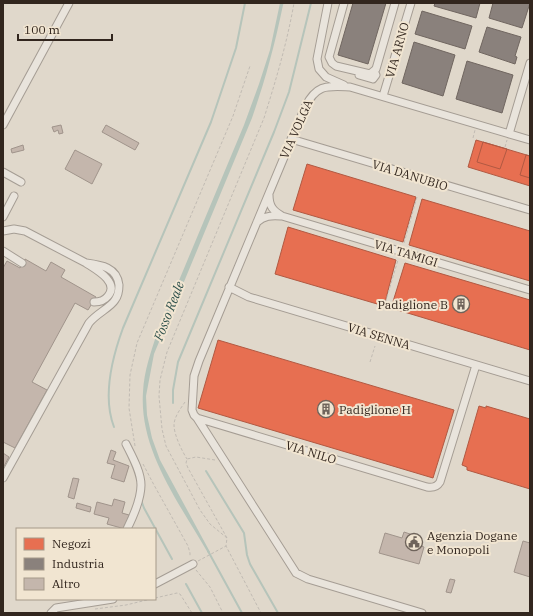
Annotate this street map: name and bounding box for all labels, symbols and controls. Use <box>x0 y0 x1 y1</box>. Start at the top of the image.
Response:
scale bar <box>18 16 112 42</box>
street label: VIA ARNO <box>382 20 412 80</box>
text: 100 m <box>24 22 60 37</box>
street label: VIA VOLGA <box>276 96 316 161</box>
street label: VIA DANUBIO <box>370 156 450 194</box>
street label: VIA TAMIGI <box>372 236 440 270</box>
water label: Fosso Reale <box>150 279 188 344</box>
building icon: Padiglione B <box>451 294 471 314</box>
place label: Padiglione B <box>377 297 448 312</box>
street label: VIA SENNA <box>346 319 413 353</box>
building icon: Padiglione H <box>316 399 336 419</box>
place label: Padiglione H <box>339 402 411 417</box>
street label: VIA NILO <box>284 437 338 467</box>
legend <box>16 528 156 600</box>
place label: Agenzia Dogane e Monopoli <box>427 528 517 557</box>
public building icon: Agenzia Dogane e Monopoli <box>404 532 424 552</box>
text: Negozi <box>52 536 91 551</box>
text: Industria <box>52 556 105 571</box>
text: Altro <box>52 576 80 591</box>

